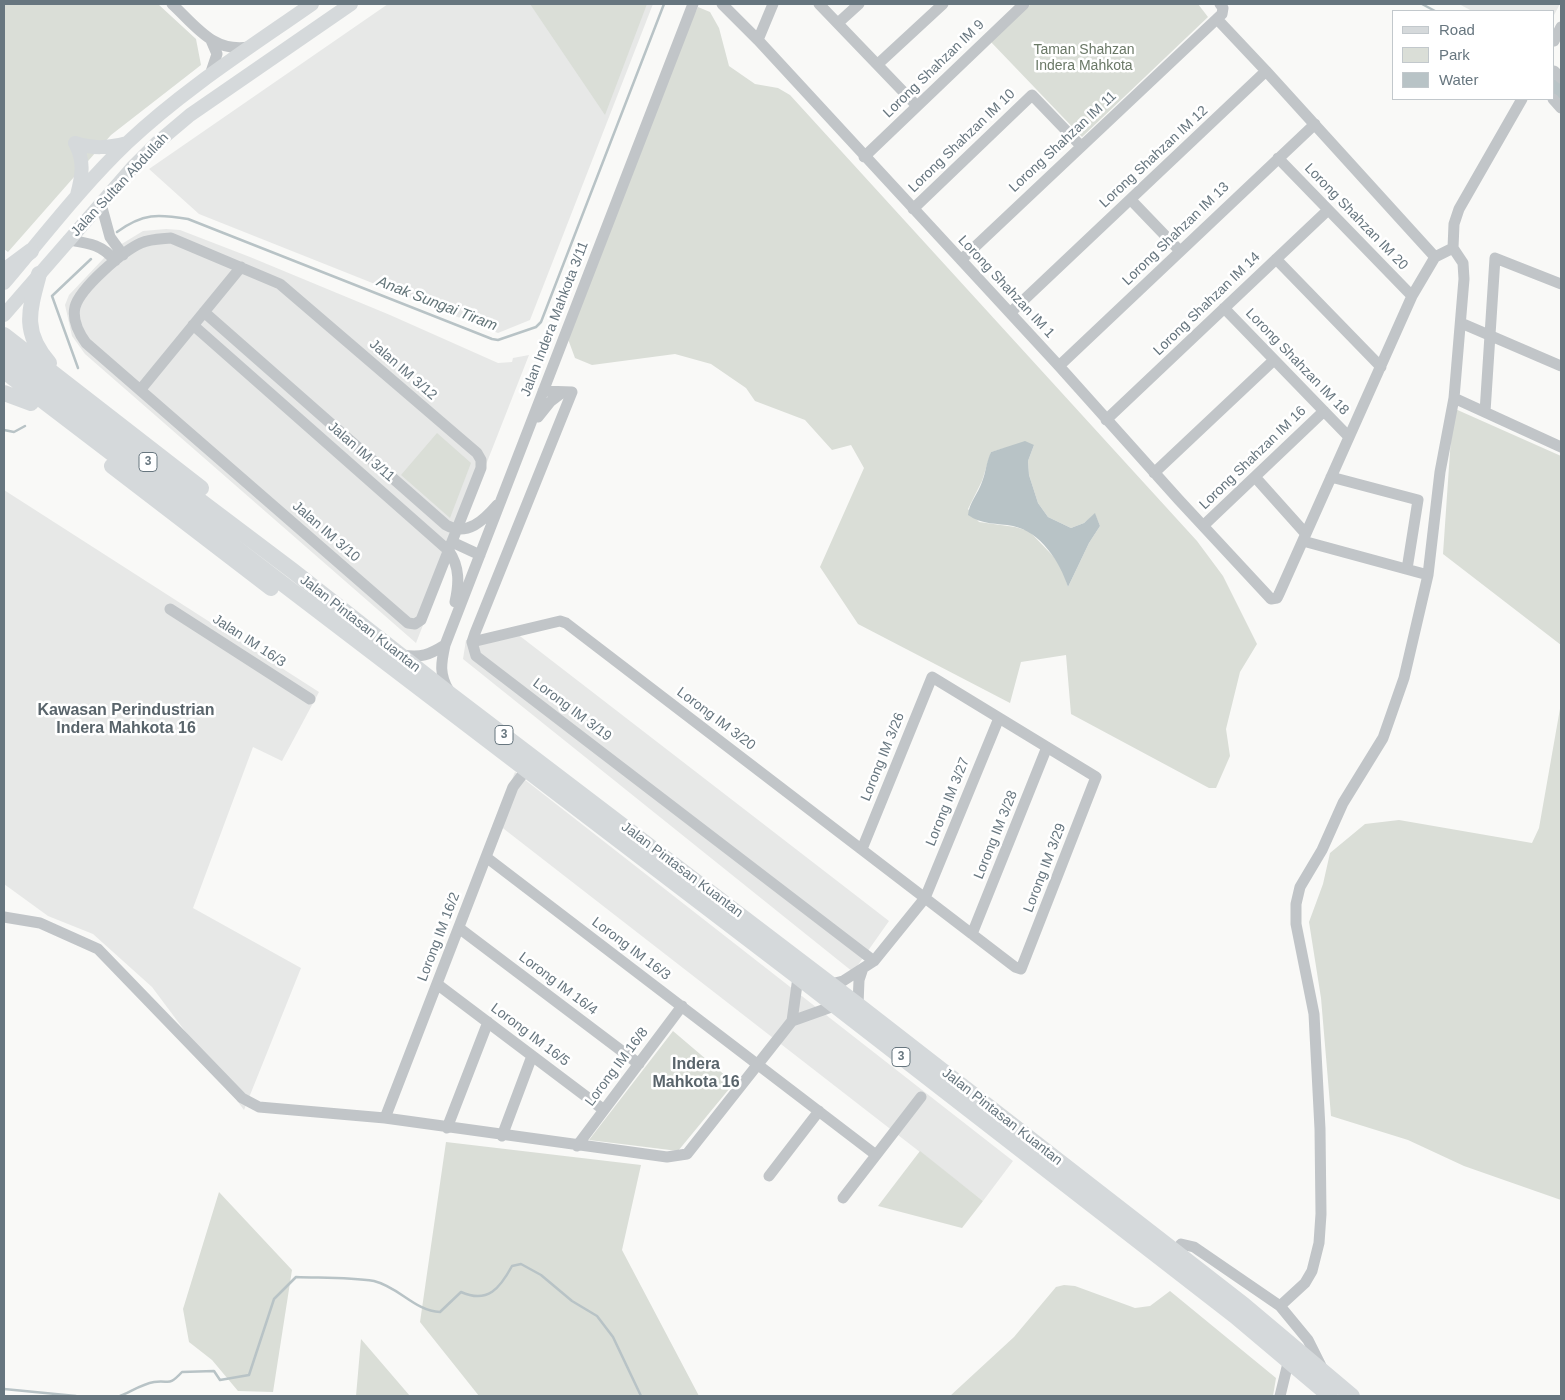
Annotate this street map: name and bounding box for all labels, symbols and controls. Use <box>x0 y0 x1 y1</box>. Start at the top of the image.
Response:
legend <box>1392 10 1555 100</box>
street label: Lorong Shahzan IM 9 <box>880 16 988 122</box>
text: Road <box>1439 21 1475 38</box>
park label: Taman Shahzan Indera Mahkota <box>1033 42 1135 74</box>
text: Park <box>1439 46 1470 63</box>
text: Water <box>1439 71 1478 88</box>
street label: Lorong Shahzan IM 10 <box>905 86 1019 196</box>
street label: Lorong Shahzan IM 11 <box>1006 88 1120 196</box>
street label: Lorong Shahzan IM 12 <box>1096 103 1212 211</box>
street label: Jalan Sultan Abdullah <box>68 130 172 240</box>
street label: Lorong Shahzan IM 20 <box>1301 160 1411 274</box>
street label: Lorong Shahzan IM 13 <box>1119 179 1233 289</box>
street label: Lorong Shahzan IM 1 <box>954 232 1058 342</box>
street label: Jalan Indera Mahkota 3/11 <box>518 239 592 399</box>
street label: Lorong Shahzan IM 14 <box>1150 249 1264 359</box>
water label: Anak Sungai Tiram <box>374 273 500 335</box>
street label: Lorong Shahzan IM 18 <box>1242 305 1352 419</box>
street label: Jalan IM 3/12 <box>366 336 440 404</box>
street label: Lorong Shahzan IM 16 <box>1196 403 1310 513</box>
street label: Jalan IM 3/11 <box>324 418 398 486</box>
road number: 3 <box>139 452 157 472</box>
street label: Jalan IM 3/10 <box>289 498 363 566</box>
street label: Jalan Pintasan Kuantan <box>297 572 423 676</box>
street label: Jalan IM 16/3 <box>209 611 289 671</box>
street label: Lorong IM 3/19 <box>529 675 615 745</box>
street label: Lorong IM 3/20 <box>673 684 759 754</box>
district label: Kawasan Perindustrian Indera Mahkota 16 <box>38 701 214 739</box>
street label: Lorong IM 3/26 <box>858 710 908 804</box>
road number: 3 <box>495 726 513 744</box>
street label: Lorong IM 3/27 <box>923 755 973 849</box>
street label: Lorong IM 3/28 <box>971 788 1021 882</box>
street label: Jalan Pintasan Kuantan <box>618 819 746 921</box>
street label: Lorong IM 3/29 <box>1020 821 1070 915</box>
street label: Lorong IM 16/2 <box>414 890 464 984</box>
street label: Lorong IM 16/3 <box>588 914 674 984</box>
street label: Lorong IM 16/4 <box>515 949 601 1019</box>
street label: Lorong IM 16/5 <box>487 1000 573 1070</box>
street label: Lorong IM 16/8 <box>582 1024 652 1110</box>
road number: 3 <box>892 1048 910 1066</box>
district label: Indera Mahkota 16 <box>652 1055 740 1093</box>
street label: Jalan Pintasan Kuantan <box>939 1065 1065 1169</box>

